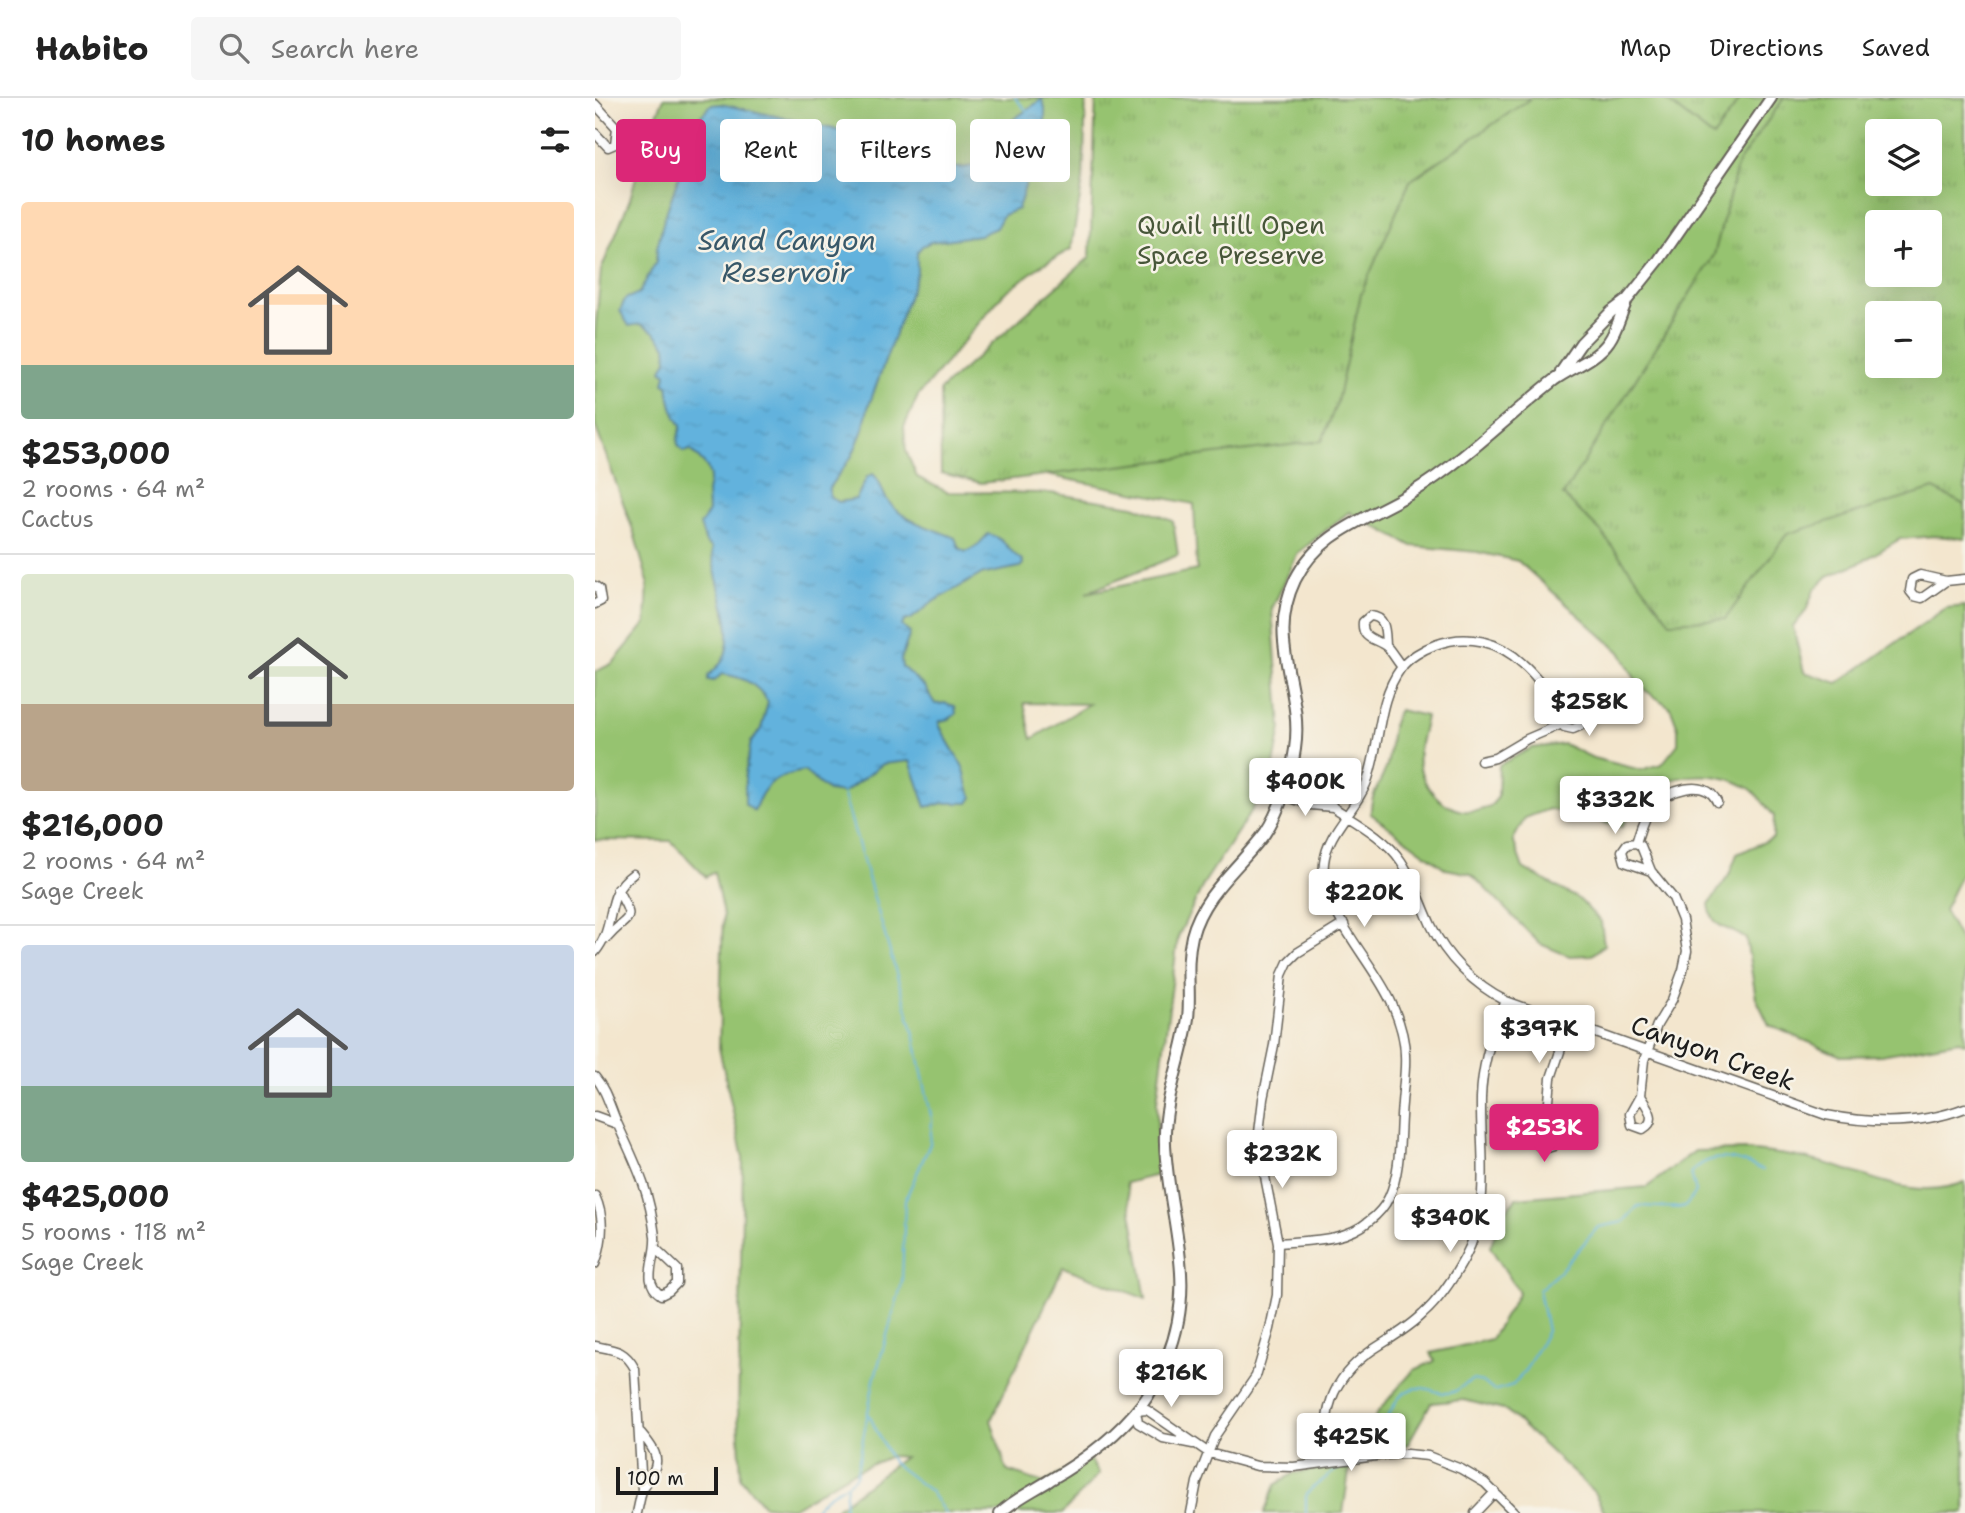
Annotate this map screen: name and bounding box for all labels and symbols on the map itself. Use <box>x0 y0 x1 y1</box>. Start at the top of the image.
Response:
park label: Quail Hill Open Space Preserve <box>1137 207 1325 272</box>
water label: Sand Canyon Reservoir <box>698 221 876 291</box>
pin: $258K <box>1540 678 1638 738</box>
pin: $400K <box>1256 758 1354 818</box>
pin: $332K <box>1566 776 1664 836</box>
pin: $220K <box>1315 870 1413 929</box>
pin: $397K <box>1490 1006 1588 1065</box>
street label: Canyon Creek <box>1626 1007 1800 1098</box>
pin: $253K <box>1495 1104 1593 1164</box>
pin: $232K <box>1233 1130 1331 1190</box>
pin: $340K <box>1401 1194 1499 1254</box>
pin: $216K <box>1122 1350 1220 1409</box>
pin: $425K <box>1302 1414 1400 1473</box>
scale bar <box>616 1464 717 1496</box>

